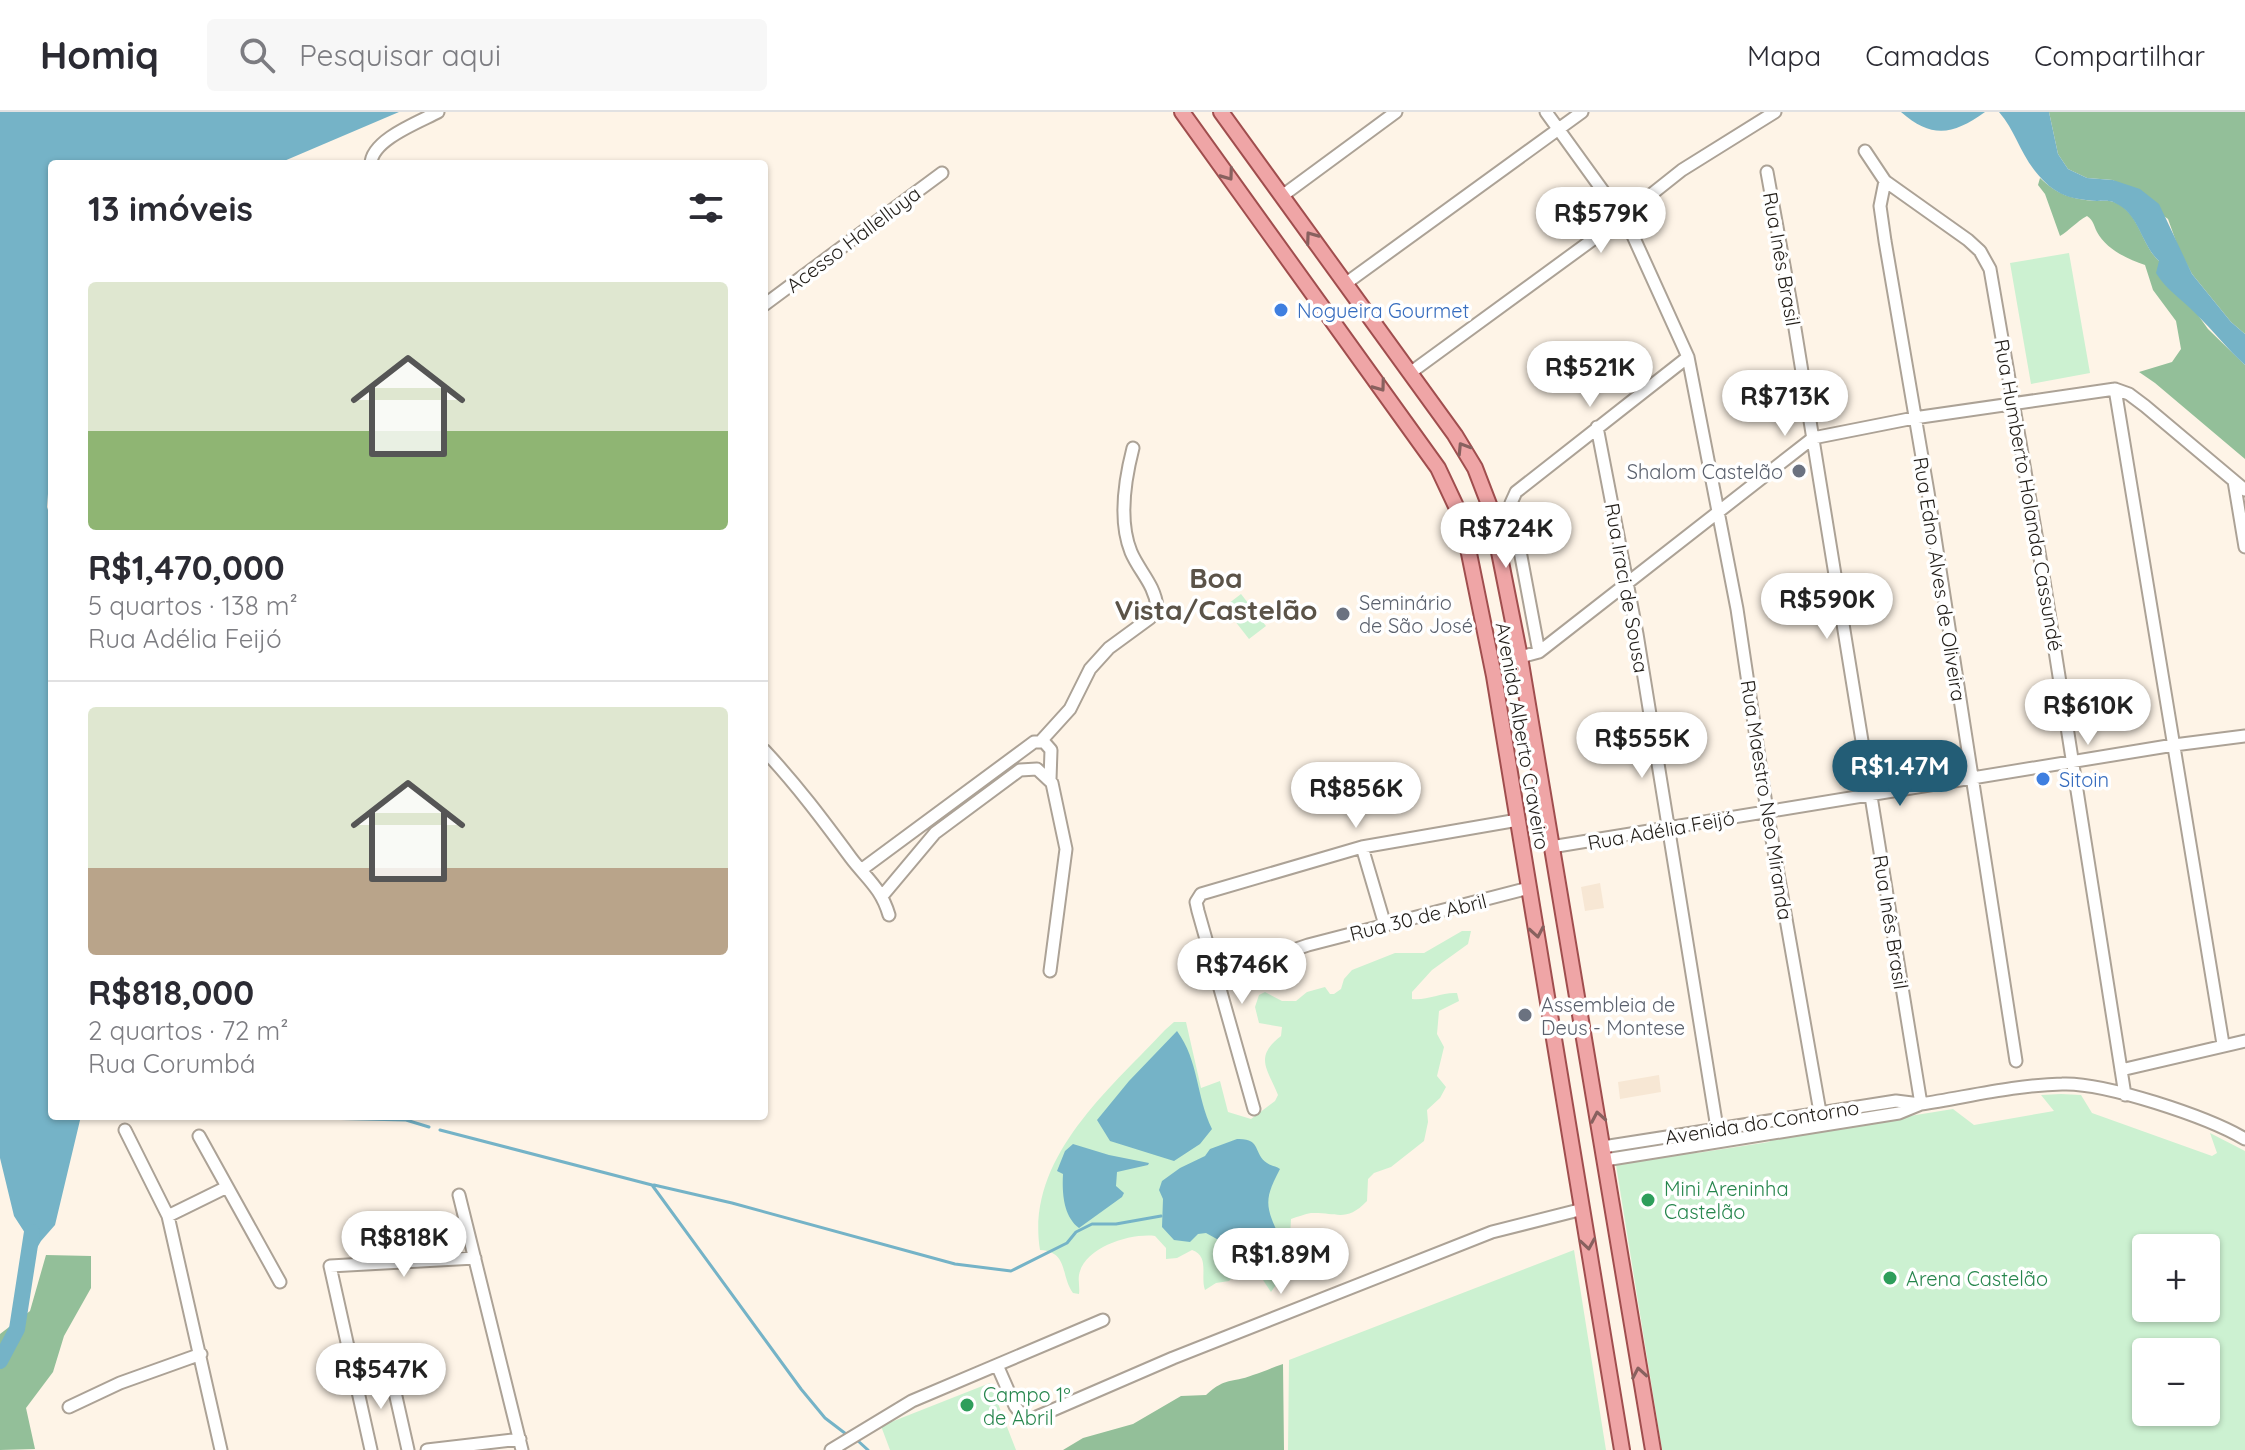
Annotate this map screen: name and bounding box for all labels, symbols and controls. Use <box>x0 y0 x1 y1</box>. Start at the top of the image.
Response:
search box <box>207 19 767 91</box>
text: Homiq <box>40 31 159 79</box>
icon: search <box>235 33 279 77</box>
text: Pesquisar aqui <box>299 36 501 74</box>
text: Mapa <box>1747 38 1821 73</box>
text: Camadas <box>1865 38 1990 73</box>
text: Compartilhar <box>2034 38 2205 73</box>
one-way arrow <box>1218 167 1233 181</box>
street label: Acesso Hallelluya <box>781 180 925 298</box>
icon: filters <box>684 186 728 230</box>
text: 13 imóveis <box>88 187 253 230</box>
pin: R$579K <box>1536 187 1666 255</box>
street label: Rua Inês Brasil <box>1758 190 1806 328</box>
text: R$579K <box>1554 196 1648 229</box>
one-way arrow <box>1306 231 1321 246</box>
place label: Nogueira Gourmet <box>1297 298 1470 323</box>
marker: Nogueira Gourmet <box>1272 301 1290 319</box>
icon: home <box>336 334 480 478</box>
street label: Rua Humberto Holanda Cassundé <box>1989 337 2069 653</box>
pin: R$521K <box>1525 341 1655 409</box>
text: R$521K <box>1545 350 1635 383</box>
pin: R$713K <box>1720 370 1850 438</box>
one-way arrow <box>1370 377 1385 391</box>
text: R$713K <box>1740 379 1830 412</box>
one-way arrow <box>1457 442 1472 457</box>
street label: Rua Edno Alves de Oliveira <box>1908 455 1972 703</box>
place label: Shalom Castelão <box>1627 459 1783 484</box>
marker: Shalom Castelão <box>1790 462 1808 480</box>
street label: Rua Iraci de Sousa <box>1600 501 1654 675</box>
pin: R$724K <box>1441 502 1571 570</box>
text: R$724K <box>1459 511 1553 544</box>
text: R$1,470,000 <box>88 546 285 589</box>
district label: Boa Vista/Castelão <box>1114 560 1318 627</box>
pin: R$590K <box>1762 573 1892 641</box>
text: R$590K <box>1779 582 1875 615</box>
text: 5 quartos · 138 m² <box>88 589 298 622</box>
place label: Seminário de São José <box>1359 590 1473 638</box>
marker: Seminário de São José <box>1334 605 1352 623</box>
street label: Avenida Alberto Craveiro <box>1491 620 1555 852</box>
text: Rua Adélia Feijó <box>88 622 282 655</box>
street label: Rua Maestro Neo Miranda <box>1736 678 1798 922</box>
pin: R$610K <box>2023 679 2153 747</box>
text: R$610K <box>2043 688 2133 721</box>
pin: R$555K <box>1577 712 1707 780</box>
text: R$555K <box>1594 721 1690 754</box>
pin: R$1.47M <box>1826 740 1974 808</box>
text: R$1.47M <box>1850 749 1950 782</box>
icon: home <box>336 759 480 903</box>
pin: R$856K <box>1291 762 1421 830</box>
place label: Sitoin <box>2059 767 2109 792</box>
marker: Sitoin <box>2034 770 2052 788</box>
text: R$856K <box>1309 771 1403 804</box>
street label: Rua Adélia Feijó <box>1585 805 1737 855</box>
street label: Rua Inês Brasil <box>1868 853 1914 991</box>
street label: Rua 30 de Abril <box>1347 888 1489 946</box>
one-way arrow <box>1528 925 1545 939</box>
pin: R$746K <box>1177 938 1307 1006</box>
text: R$746K <box>1195 947 1289 980</box>
text: R$818,000 <box>88 971 254 1014</box>
place label: Assembleia de Deus - Montese <box>1541 992 1685 1040</box>
marker: Assembleia de Deus - Montese <box>1516 1006 1534 1024</box>
text: 2 quartos · 72 m² <box>88 1014 288 1047</box>
text: Rua Corumbá <box>88 1047 256 1080</box>
street label: Avenida do Contorno <box>1663 1094 1861 1150</box>
one-way arrow <box>1590 1110 1607 1123</box>
place label: Mini Areninha Castelão <box>1664 1176 1789 1224</box>
marker: Mini Areninha Castelão <box>1639 1191 1657 1209</box>
pin: R$818K <box>339 1211 469 1279</box>
text: R$818K <box>359 1220 449 1253</box>
pin: R$1.89M <box>1207 1228 1355 1296</box>
map controls <box>2132 1234 2220 1426</box>
button: + <box>2132 1234 2220 1322</box>
text: R$1.89M <box>1231 1237 1331 1270</box>
one-way arrow <box>1579 1237 1596 1251</box>
place label: Arena Castelão <box>1906 1266 2048 1291</box>
marker: Arena Castelão <box>1881 1269 1899 1287</box>
button: − <box>2132 1338 2220 1426</box>
pin: R$547K <box>316 1343 446 1411</box>
text: R$547K <box>334 1352 428 1385</box>
one-way arrow <box>1631 1366 1648 1380</box>
place label: Campo 1º de Abril <box>983 1382 1070 1430</box>
marker: Campo 1º de Abril <box>958 1396 976 1414</box>

